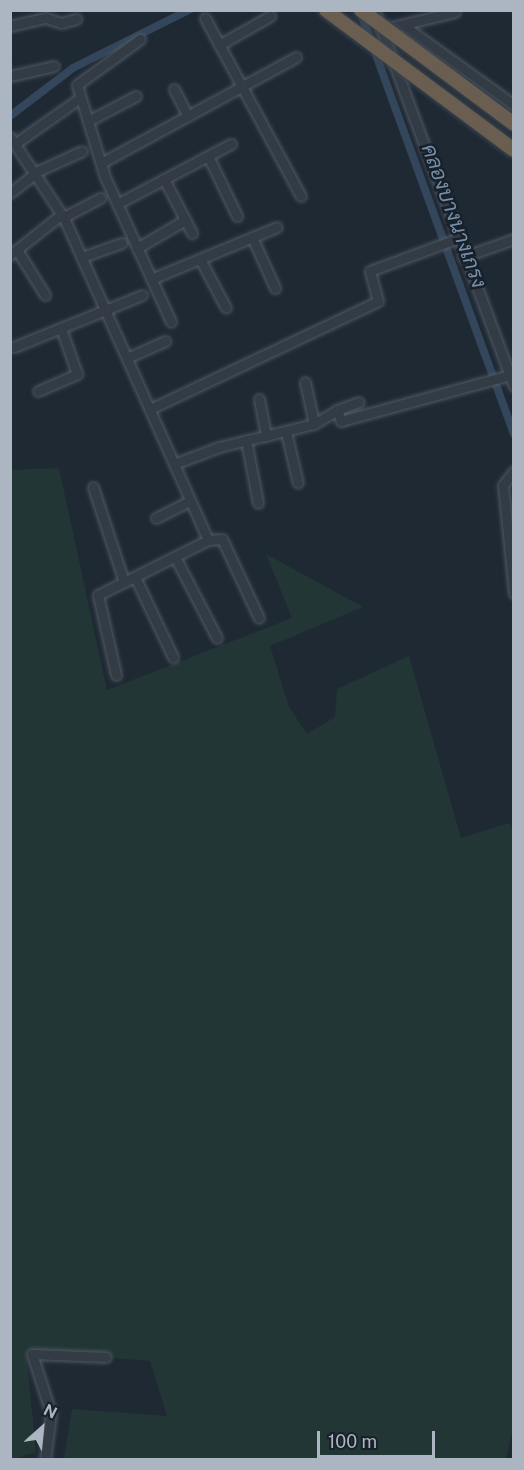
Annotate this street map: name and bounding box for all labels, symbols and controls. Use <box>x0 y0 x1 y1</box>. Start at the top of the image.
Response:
water label: คลองบางนางเกรง <box>416 141 492 291</box>
north arrow <box>12 1398 72 1458</box>
text: N <box>41 1400 60 1423</box>
scale bar <box>320 1419 438 1457</box>
text: 100 m <box>328 1431 377 1452</box>

